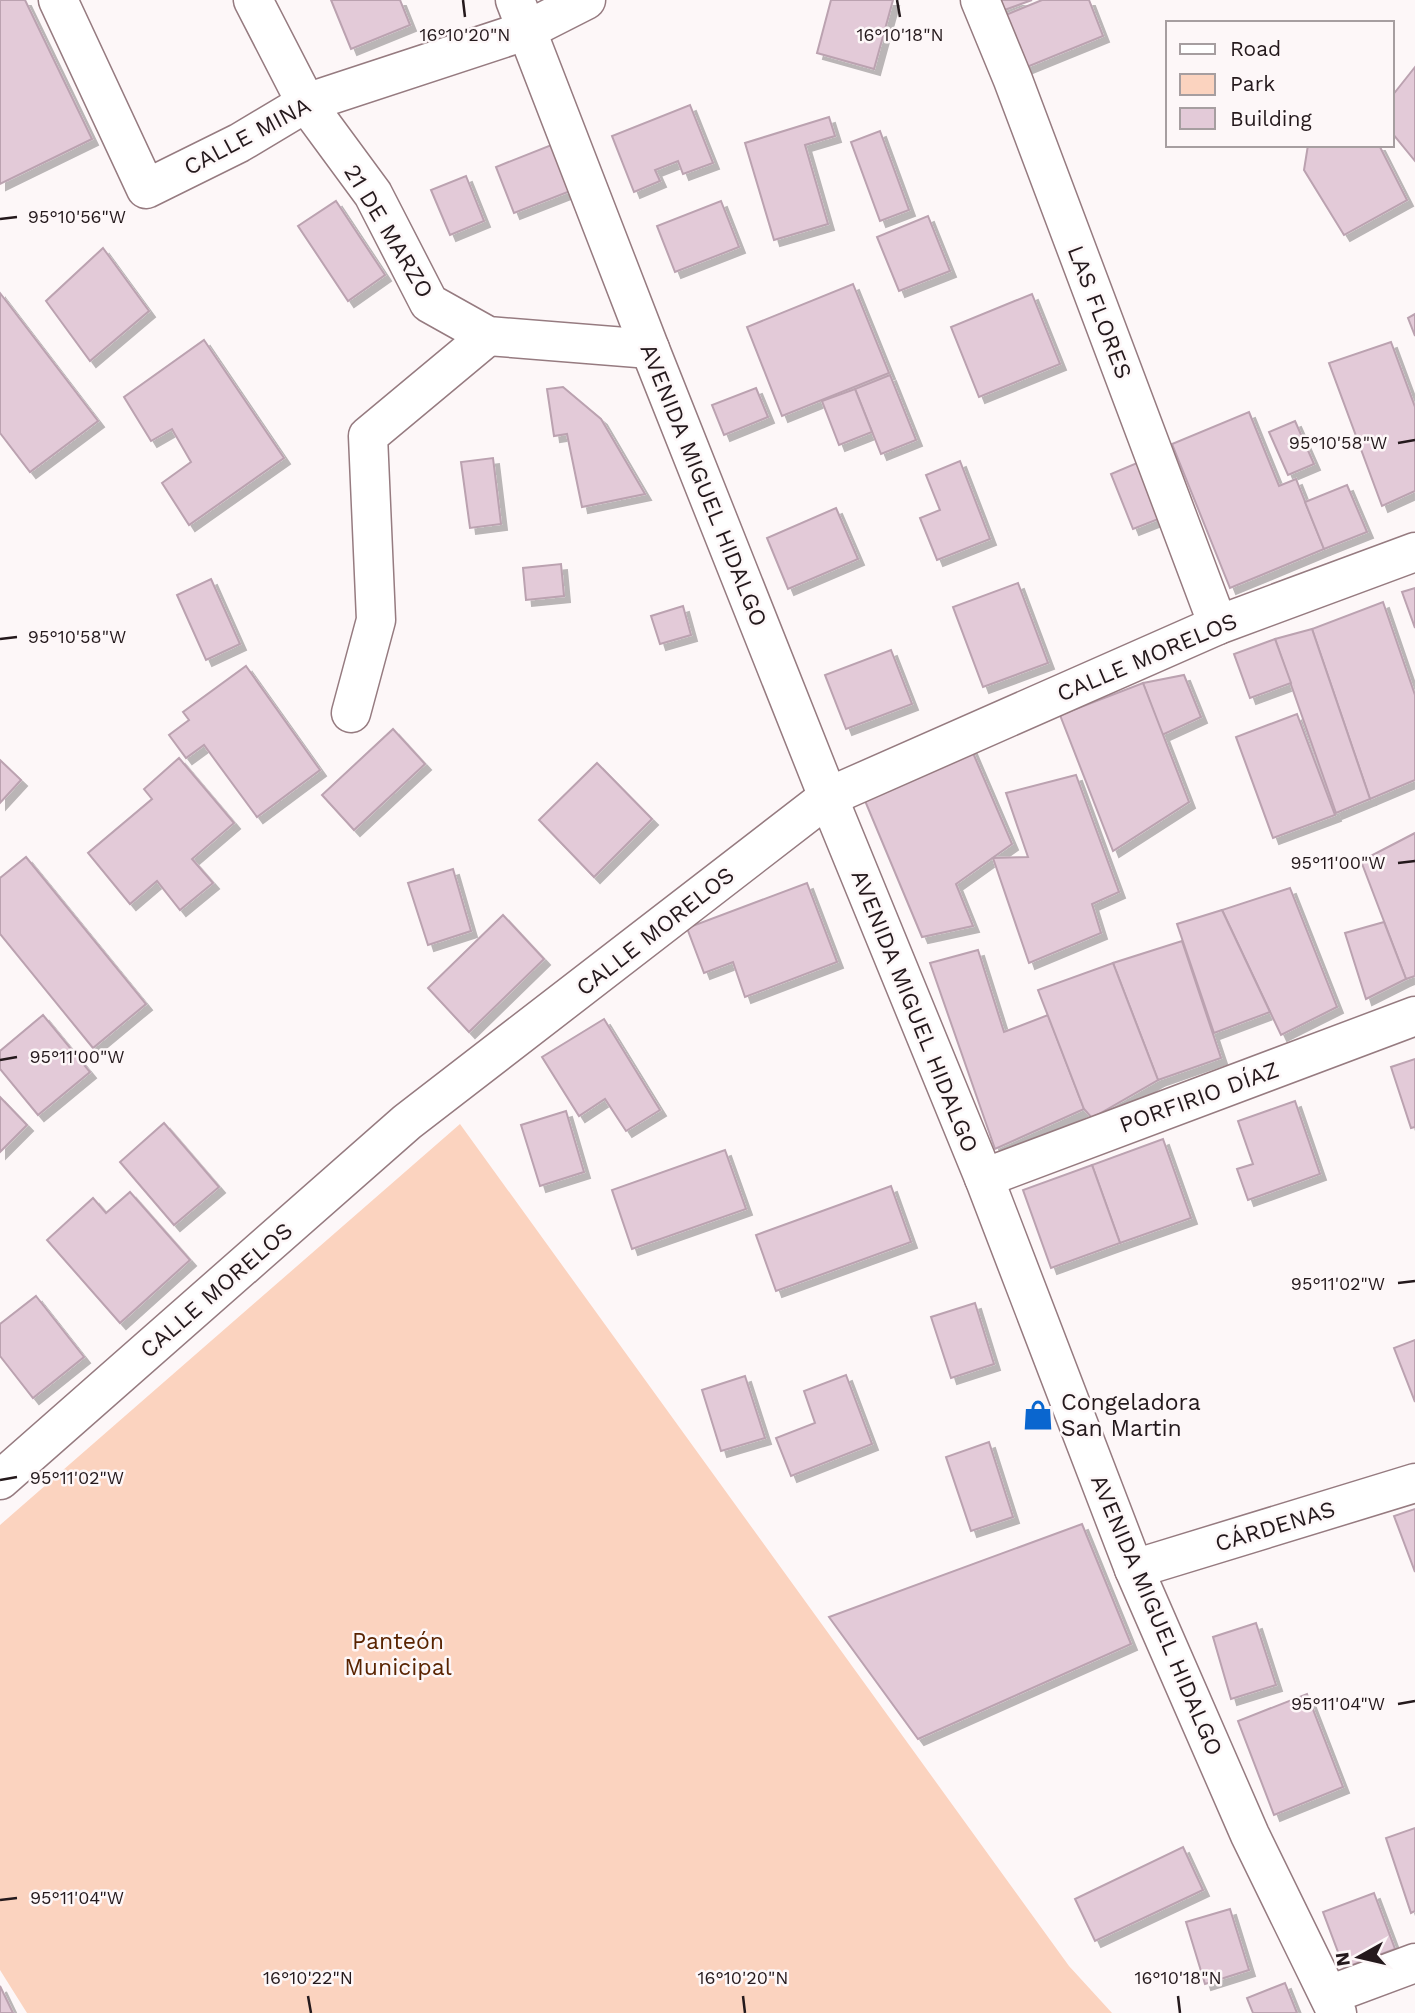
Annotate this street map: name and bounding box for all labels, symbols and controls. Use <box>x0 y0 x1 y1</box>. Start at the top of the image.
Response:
legend <box>1166 21 1394 147</box>
text: 16°10'20"N <box>420 24 510 45</box>
text: 16°10'18"N <box>856 24 944 45</box>
text: Road <box>1230 36 1281 61</box>
text: Park <box>1230 71 1275 96</box>
street label: CALLE MINA <box>179 92 315 181</box>
text: Building <box>1230 106 1312 131</box>
street label: 21 DE MARZO <box>338 160 439 303</box>
text: 95°10'56"W <box>28 206 126 227</box>
street label: LAS FLORES <box>1062 242 1137 383</box>
street label: AVENIDA MIGUEL HIDALGO <box>634 340 773 630</box>
text: 95°10'58"W <box>1289 432 1387 453</box>
street label: CALLE MORELOS <box>1053 607 1241 708</box>
text: 95°10'58"W <box>28 626 126 647</box>
text: 95°11'00"W <box>1290 852 1386 873</box>
street label: CALLE MORELOS <box>571 861 740 1001</box>
street label: AVENIDA MIGUEL HIDALGO <box>845 866 984 1156</box>
text: 95°11'00"W <box>29 1046 125 1067</box>
street label: PORFIRIO DÍAZ <box>1116 1056 1283 1139</box>
street label: CALLE MORELOS <box>135 1217 298 1364</box>
text: 95°11'02"W <box>1291 1273 1385 1294</box>
place label: Congeladora San Martin <box>1061 1389 1201 1442</box>
shop icon: Congeladora San Martin <box>1021 1398 1055 1432</box>
text: 95°11'02"W <box>30 1467 124 1488</box>
street label: AVENIDA MIGUEL HIDALGO <box>1085 1471 1228 1760</box>
street label: CÁRDENAS <box>1212 1495 1338 1558</box>
park label: Panteón Municipal <box>344 1628 452 1681</box>
text: 95°11'04"W <box>1291 1693 1385 1714</box>
text: 95°11'04"W <box>30 1887 124 1908</box>
north arrow <box>1324 1922 1394 1992</box>
text: N <box>1330 1951 1355 1968</box>
text: 16°10'22"N <box>263 1967 353 1988</box>
text: 16°10'20"N <box>698 1967 788 1988</box>
text: 16°10'18"N <box>1134 1967 1222 1988</box>

